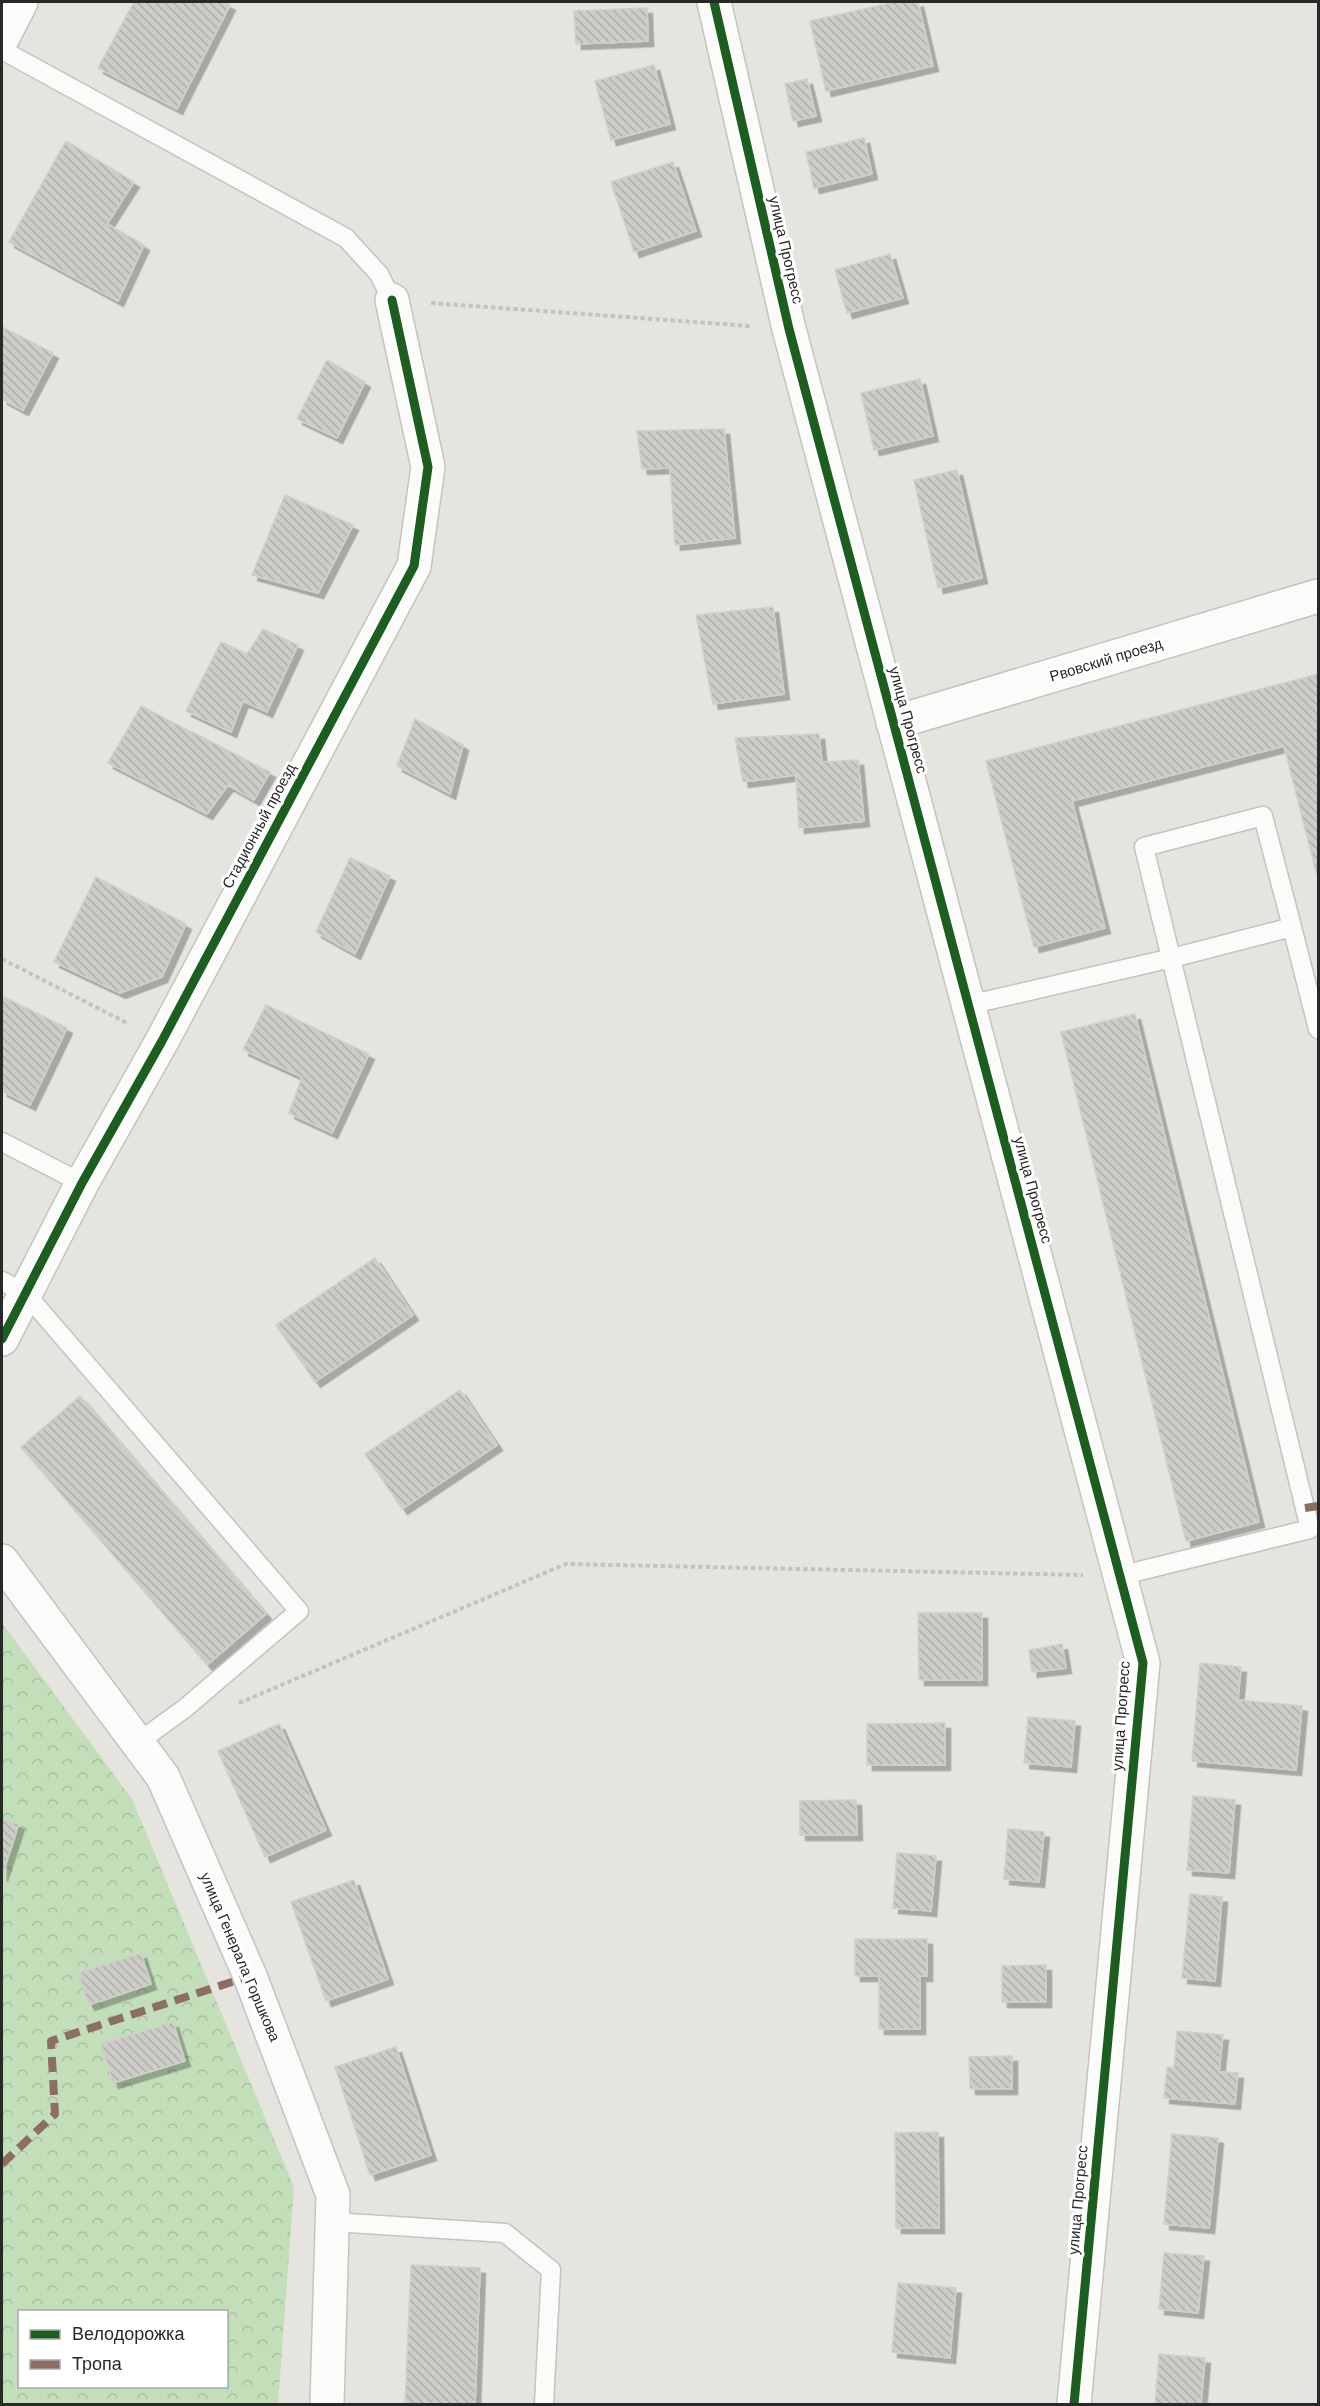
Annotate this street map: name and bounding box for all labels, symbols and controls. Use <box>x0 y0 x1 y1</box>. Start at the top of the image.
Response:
street label: улица Прогресс <box>764 194 808 306</box>
street label: Рвовский проезд <box>1047 633 1165 687</box>
street label: улица Прогресс <box>884 664 932 776</box>
street label: Стадионный проезд <box>217 760 301 892</box>
street label: улица Прогресс <box>1009 1134 1057 1246</box>
street label: улица Прогресс <box>1107 1660 1135 1771</box>
street label: улица Генерала Горшкова <box>195 1869 285 2045</box>
street label: улица Прогресс <box>1063 2144 1093 2256</box>
legend <box>18 2310 228 2388</box>
text: Велодорожка <box>72 2322 185 2346</box>
text: Тропа <box>72 2352 123 2376</box>

